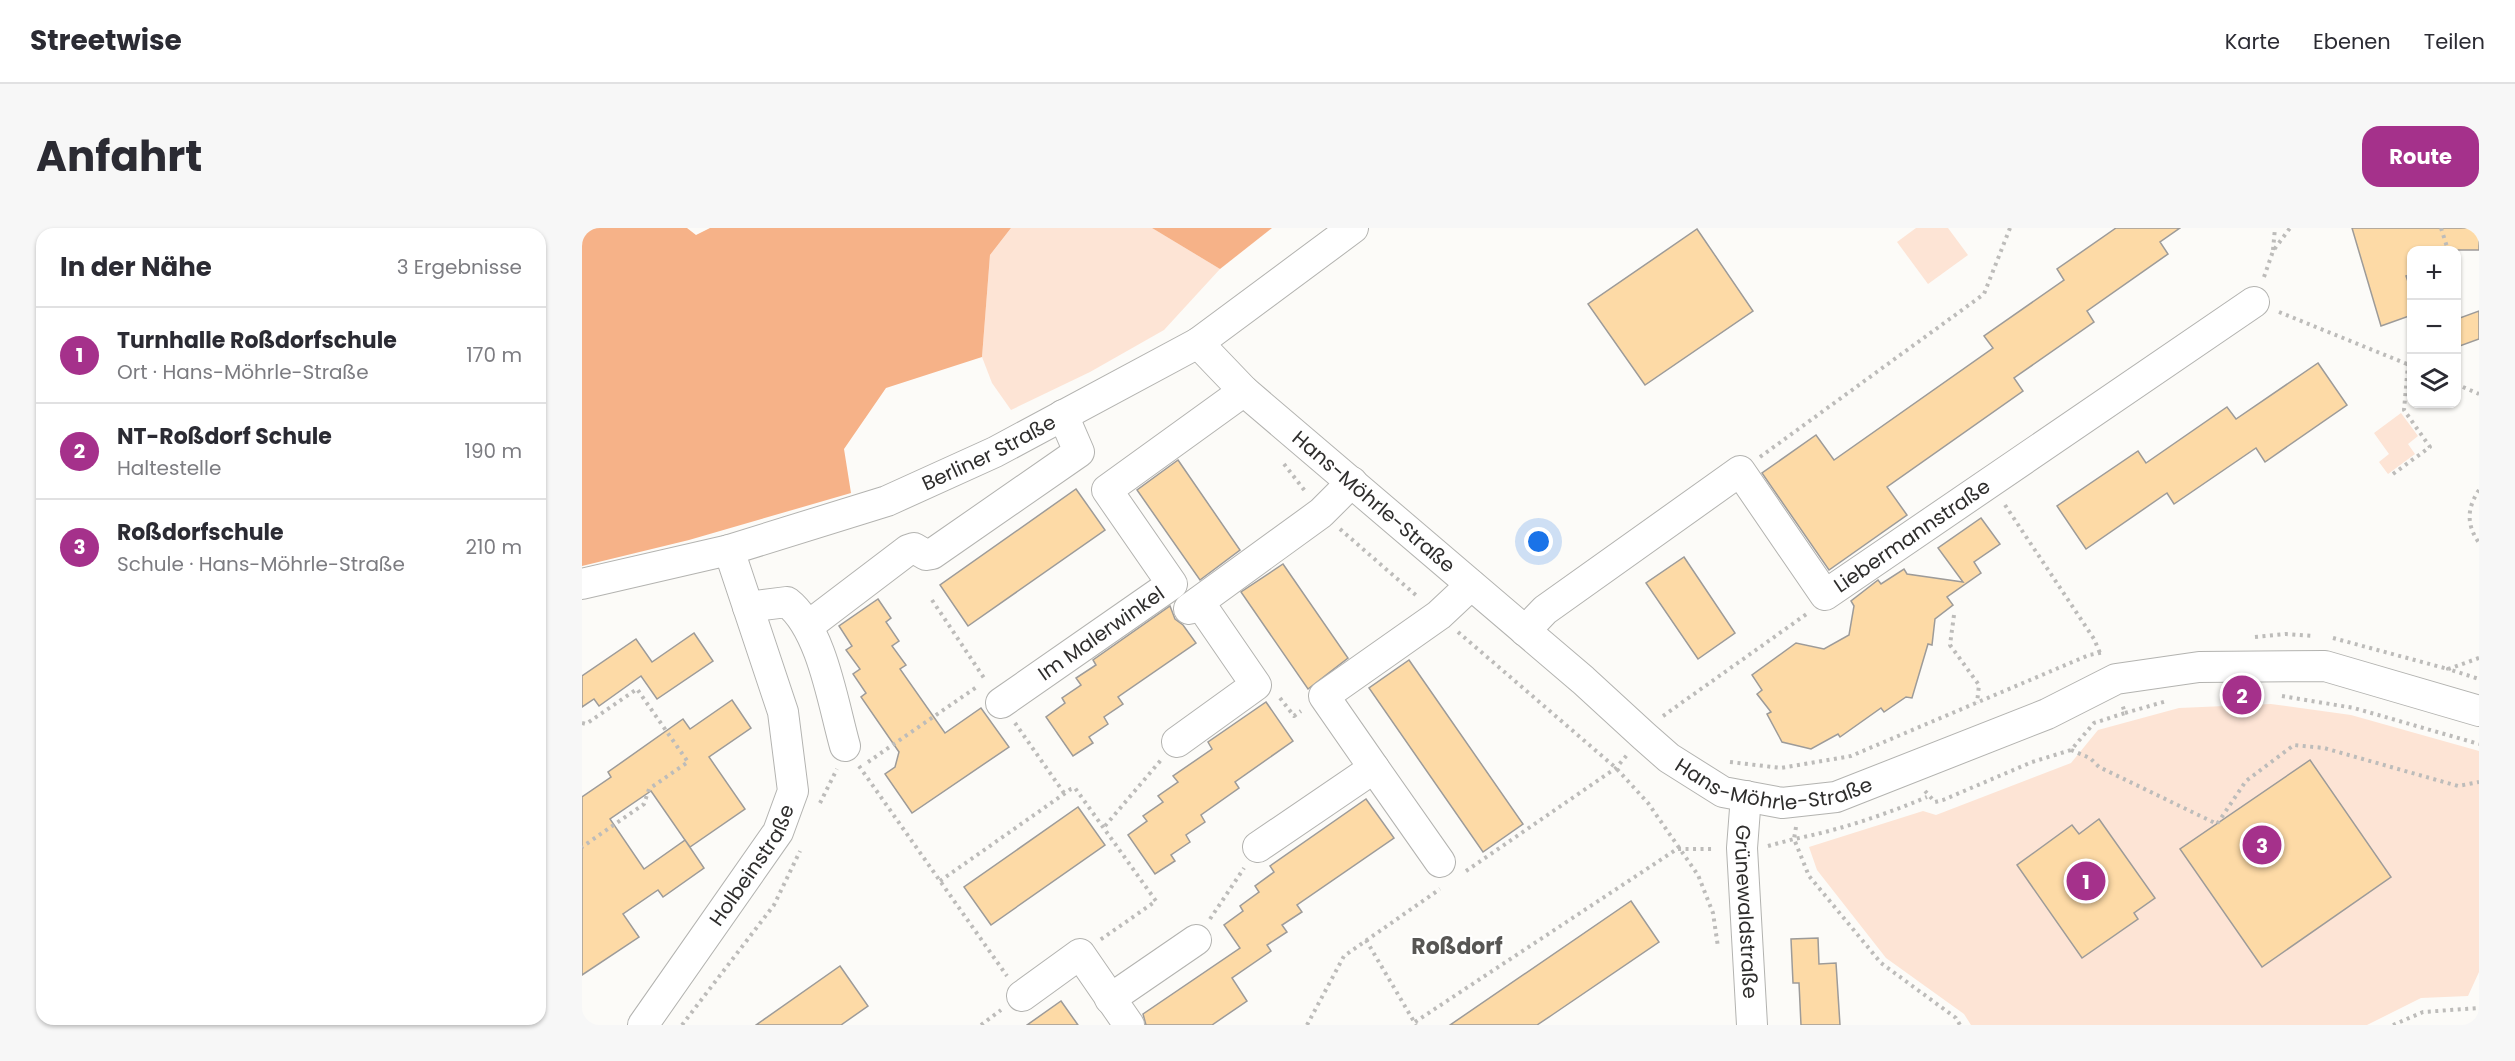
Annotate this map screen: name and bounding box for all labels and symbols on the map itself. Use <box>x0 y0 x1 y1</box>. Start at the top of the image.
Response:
street label: Berliner Straße <box>917 408 1061 497</box>
street label: Hans-Möhrle-Straße <box>1286 424 1461 579</box>
street label: Liebermannstraße <box>1828 472 1996 599</box>
your location <box>1524 527 1553 556</box>
street label: Im Malerwinkel <box>1032 579 1170 687</box>
pin: 2 <box>2222 672 2262 718</box>
street label: Hans-Möhrle-Straße <box>1670 751 1876 817</box>
street label: Holbeinstraße <box>703 800 801 931</box>
pin: 3 <box>2242 822 2282 868</box>
street label: Grünewaldstraße <box>1728 824 1764 1000</box>
pin: 1 <box>2066 858 2106 904</box>
district label: Roßdorf <box>1411 931 1503 962</box>

